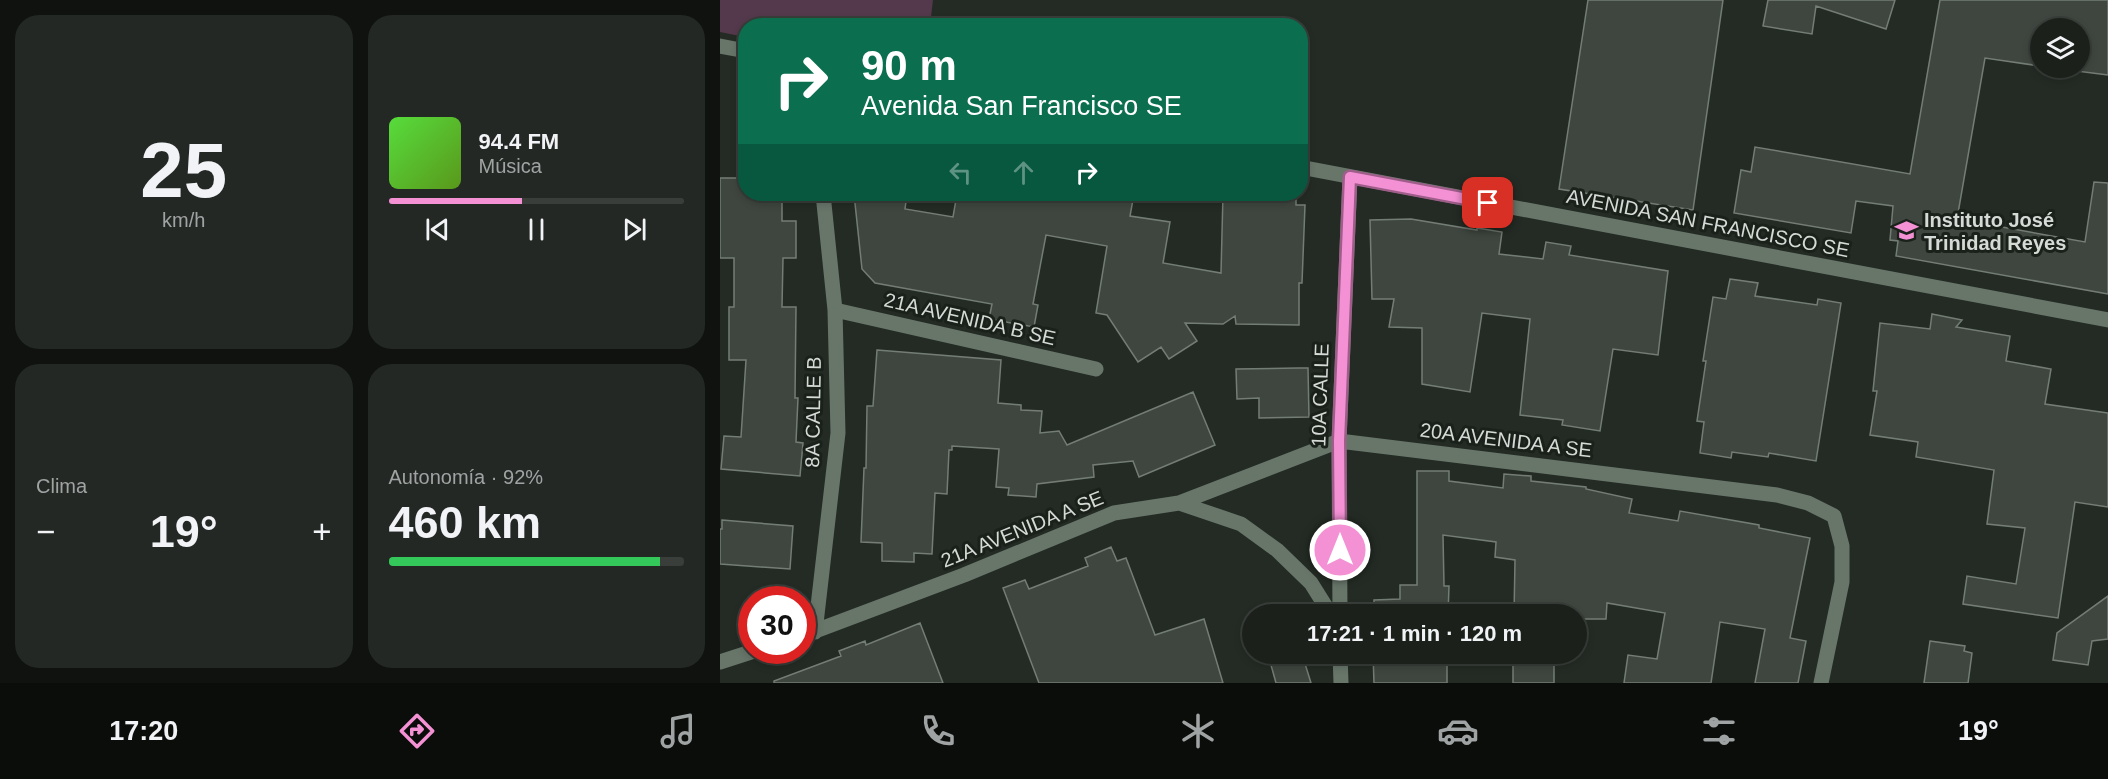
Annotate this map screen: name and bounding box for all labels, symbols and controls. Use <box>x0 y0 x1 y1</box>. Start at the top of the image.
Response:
map controls <box>2030 18 2090 78</box>
button: layers <box>2030 18 2090 78</box>
icon: right <box>762 42 840 120</box>
text: 90 m <box>861 42 957 89</box>
text: Avenida San Francisco SE <box>861 91 1182 121</box>
text: 25 <box>140 126 227 214</box>
text: 94.4 FM <box>479 129 559 154</box>
text: Música <box>479 155 542 177</box>
icon: left <box>944 156 977 189</box>
icon: ahead <box>1007 156 1040 189</box>
icon: right <box>1070 156 1103 189</box>
pin <box>1462 177 1513 228</box>
street label: AVENIDA SAN FRANCISCO SE <box>1565 185 1851 261</box>
icon: arrive <box>1471 186 1504 219</box>
text: km/h <box>162 209 205 231</box>
place label: Instituto José Trinidad Reyes <box>1924 209 2066 254</box>
icon: previous <box>421 213 454 246</box>
icon: pause <box>520 213 553 246</box>
icon: next <box>618 213 651 246</box>
school or university icon: Instituto José Trinidad Reyes <box>1893 218 1919 244</box>
street label: 21A AVENIDA B SE <box>882 289 1058 349</box>
street label: 10A CALLE <box>1307 343 1333 447</box>
street label: 8A CALLE B <box>801 356 825 468</box>
street label: 20A AVENIDA A SE <box>1419 419 1593 461</box>
text: Autonomía · 92% <box>389 466 543 488</box>
text: Clima <box>36 475 87 497</box>
street label: 21A AVENIDA A SE <box>938 486 1106 572</box>
text: 460 km <box>389 497 541 548</box>
text: 19° <box>150 506 218 557</box>
text: − <box>36 513 55 550</box>
text: + <box>312 513 332 550</box>
position arrow <box>1308 518 1372 582</box>
speed limit sign: 30 <box>738 586 816 664</box>
text: 17:21 · 1 min · 120 m <box>1307 621 1522 646</box>
icon: directions <box>396 710 438 752</box>
icon: music <box>657 710 699 752</box>
icon: phone <box>917 710 959 752</box>
icon: climate <box>1177 710 1219 752</box>
icon: car <box>1437 710 1479 752</box>
icon: filters <box>1698 710 1740 752</box>
text: 17:20 <box>109 716 178 746</box>
text: 19° <box>1958 716 1999 746</box>

